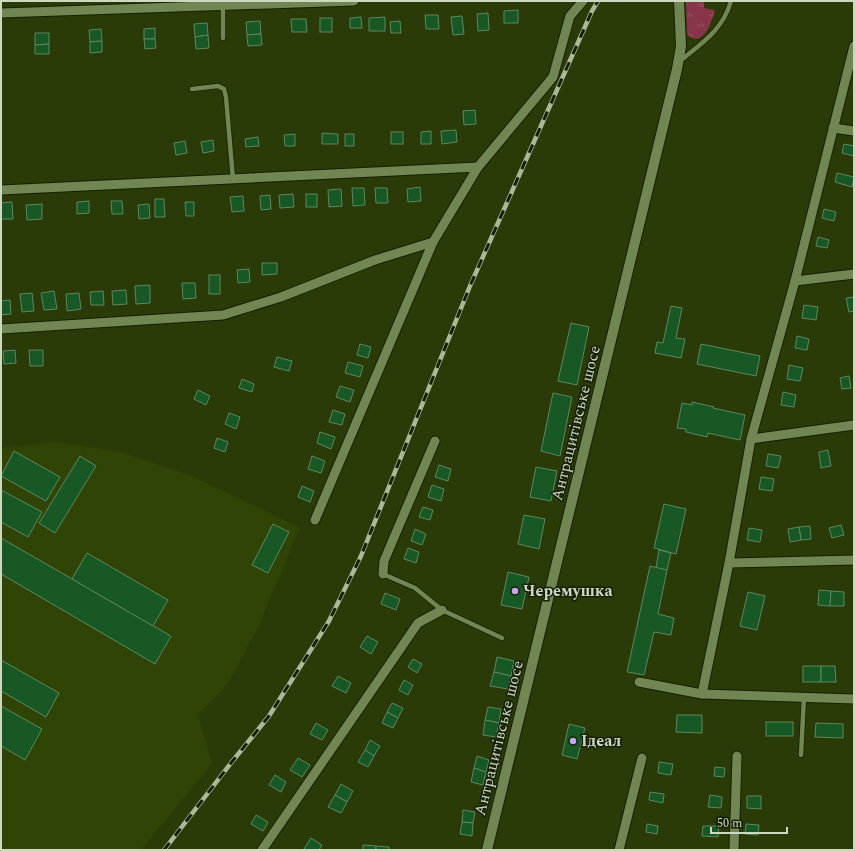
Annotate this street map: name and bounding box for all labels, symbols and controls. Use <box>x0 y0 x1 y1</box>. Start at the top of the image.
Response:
street label: Антрацитівське шосе <box>545 343 607 503</box>
place label: Черемушка <box>523 579 613 603</box>
marker: Черемушка <box>510 586 520 596</box>
street label: Антрацитівське шосе <box>468 658 530 818</box>
place label: Ідеал <box>581 729 621 753</box>
marker: Ідеал <box>568 736 578 746</box>
scale bar <box>711 809 787 835</box>
text: 50 m <box>717 814 742 833</box>

